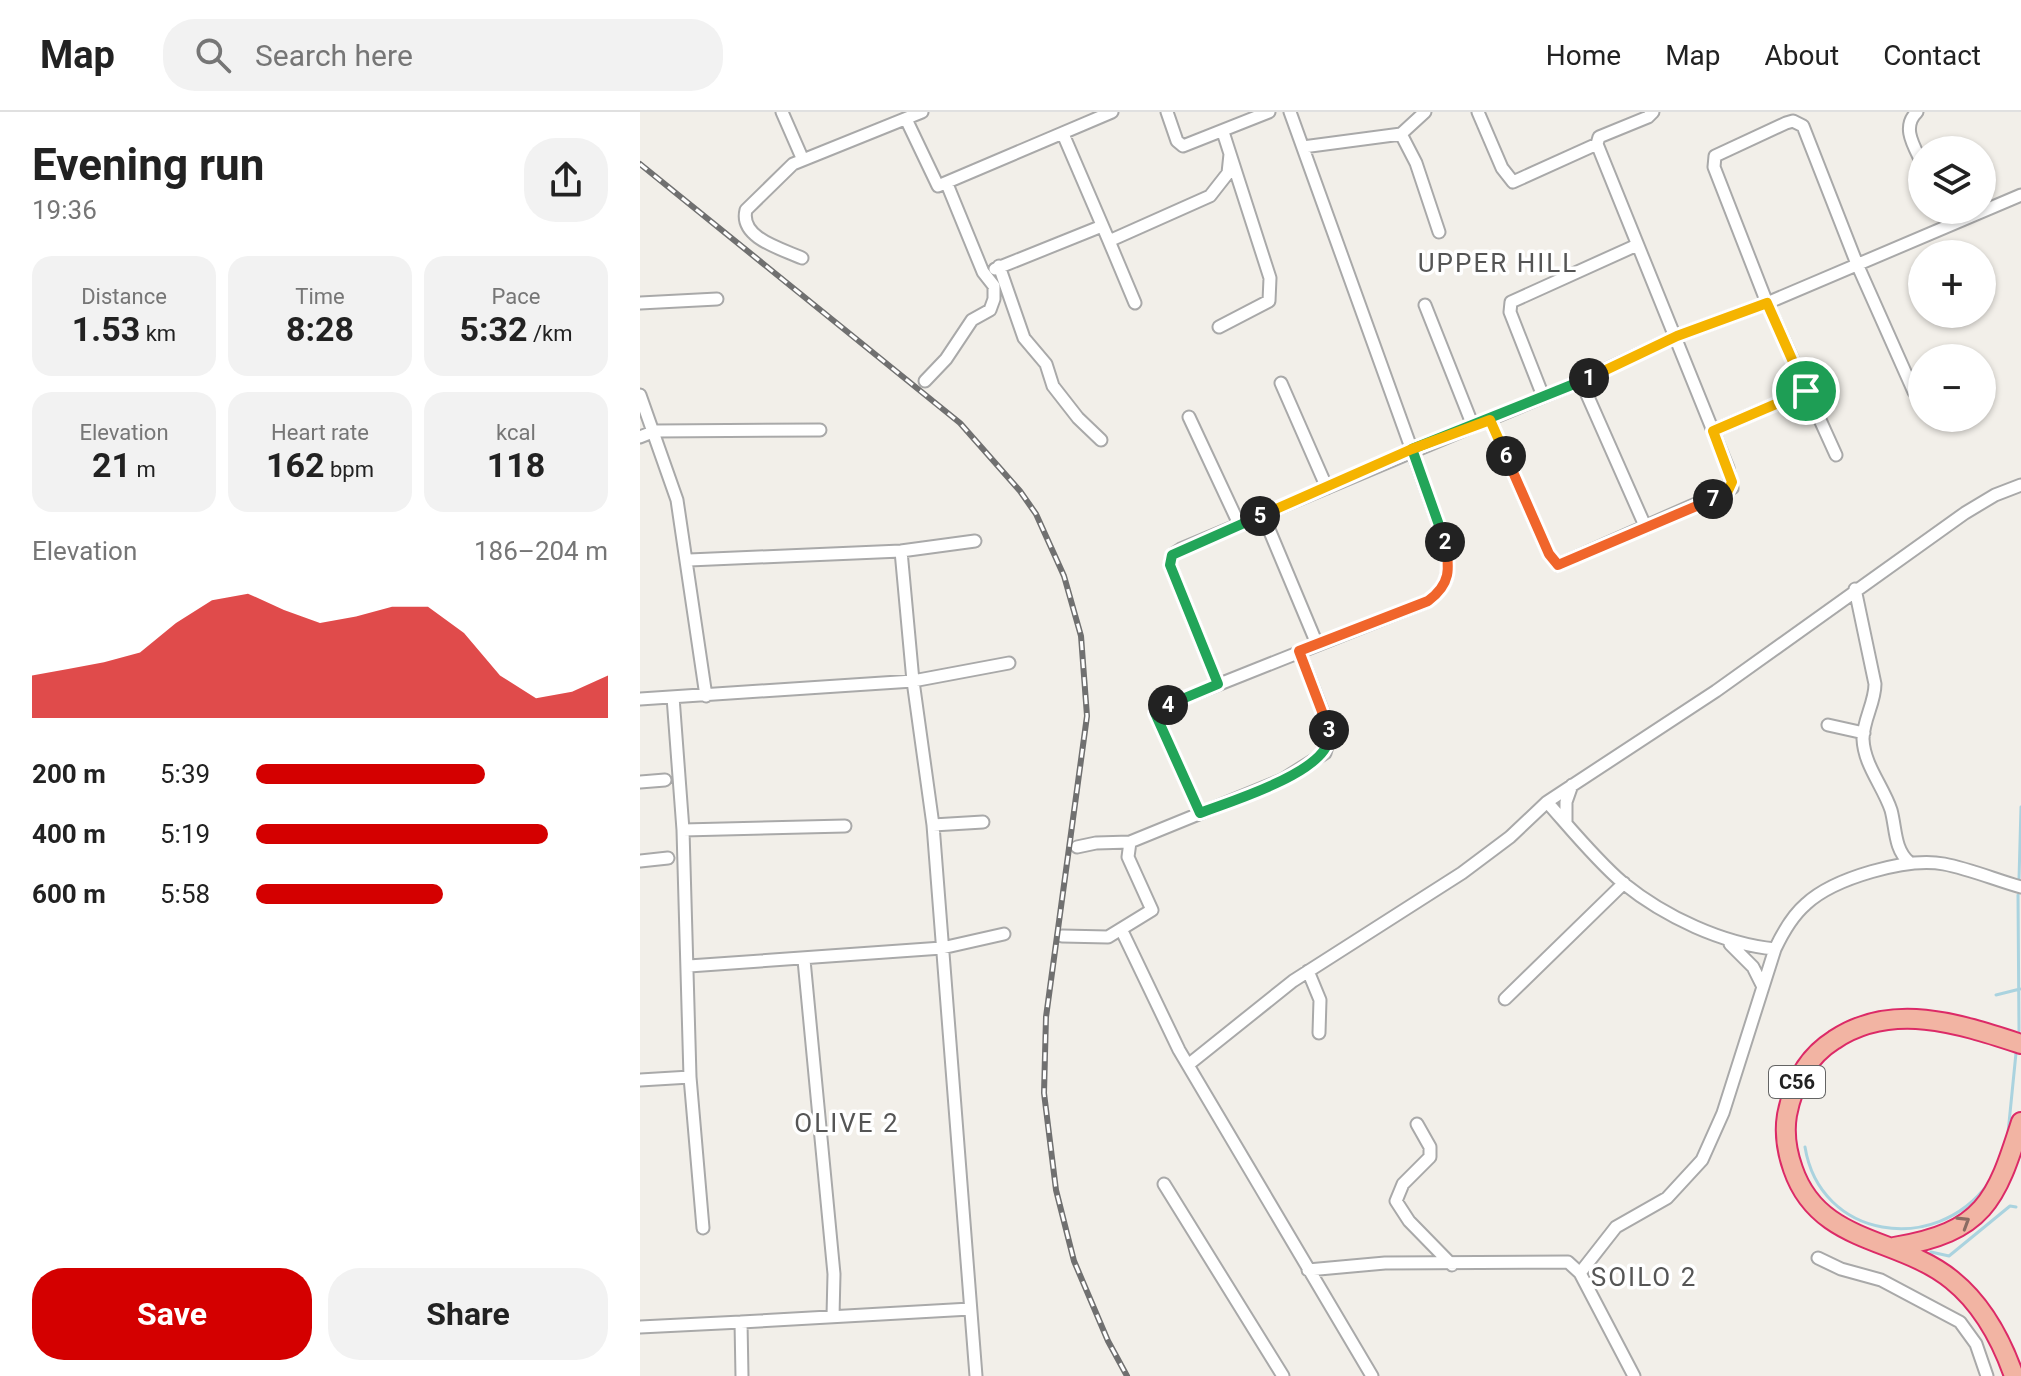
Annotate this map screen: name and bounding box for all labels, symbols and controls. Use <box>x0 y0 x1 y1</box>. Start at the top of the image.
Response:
search box <box>163 19 723 91</box>
text: Map <box>40 33 115 77</box>
icon: search <box>191 33 235 77</box>
text: Search here <box>255 38 413 73</box>
text: Home <box>1546 39 1621 72</box>
text: Map <box>1665 39 1721 72</box>
text: About <box>1765 39 1839 72</box>
text: Contact <box>1883 39 1981 72</box>
map controls <box>1908 136 1996 432</box>
button: layers <box>1908 136 1996 224</box>
button: share <box>524 138 608 222</box>
text: Evening run <box>32 139 264 191</box>
text: 19:36 <box>32 195 97 225</box>
button: + <box>1908 240 1996 328</box>
district label: UPPER HILL <box>1418 248 1578 278</box>
text: Distance <box>81 284 167 309</box>
text: Time <box>295 284 345 309</box>
text: Pace <box>492 284 540 309</box>
text: 1.53 <box>72 309 140 349</box>
text: 8:28 <box>286 309 354 349</box>
text: 5:32 <box>459 309 528 349</box>
text: km <box>140 321 176 346</box>
text: /km <box>528 321 573 346</box>
button: − <box>1908 344 1996 432</box>
pin <box>1772 357 1840 425</box>
pin: 1 <box>1569 358 1609 398</box>
text: 1 <box>1583 365 1595 390</box>
icon: arrive <box>1784 369 1828 413</box>
text: Elevation <box>79 420 169 445</box>
text: Heart rate <box>271 420 369 445</box>
text: kcal <box>496 420 536 445</box>
pin: 6 <box>1486 436 1526 476</box>
text: 6 <box>1500 443 1512 468</box>
text: 21 <box>92 445 131 485</box>
text: 162 <box>266 445 325 485</box>
text: 118 <box>487 445 545 485</box>
text: m <box>131 457 156 482</box>
text: bpm <box>325 457 374 482</box>
pin: 7 <box>1693 479 1733 519</box>
text: 7 <box>1707 486 1719 511</box>
pin: 5 <box>1240 496 1280 536</box>
text: 5 <box>1254 503 1266 528</box>
pin: 2 <box>1425 522 1465 562</box>
text: 2 <box>1439 529 1451 554</box>
text: Elevation <box>32 536 137 566</box>
text: 186–204 m <box>474 536 608 566</box>
pin: 4 <box>1148 685 1188 725</box>
text: 4 <box>1162 692 1174 717</box>
pin: 3 <box>1309 710 1349 750</box>
text: 3 <box>1323 717 1335 742</box>
text: 200 m <box>32 759 106 789</box>
text: 5:39 <box>160 759 210 789</box>
text: 400 m <box>32 819 106 849</box>
text: 5:19 <box>160 819 210 849</box>
text: 600 m <box>32 879 106 909</box>
text: 5:58 <box>160 879 210 909</box>
road number: C56 <box>1769 1066 1825 1098</box>
district label: OLIVE 2 <box>794 1108 900 1138</box>
one-way arrow <box>1955 1216 1970 1232</box>
district label: SOILO 2 <box>1591 1262 1697 1292</box>
button: Save <box>32 1268 312 1360</box>
button: Share <box>328 1268 608 1360</box>

